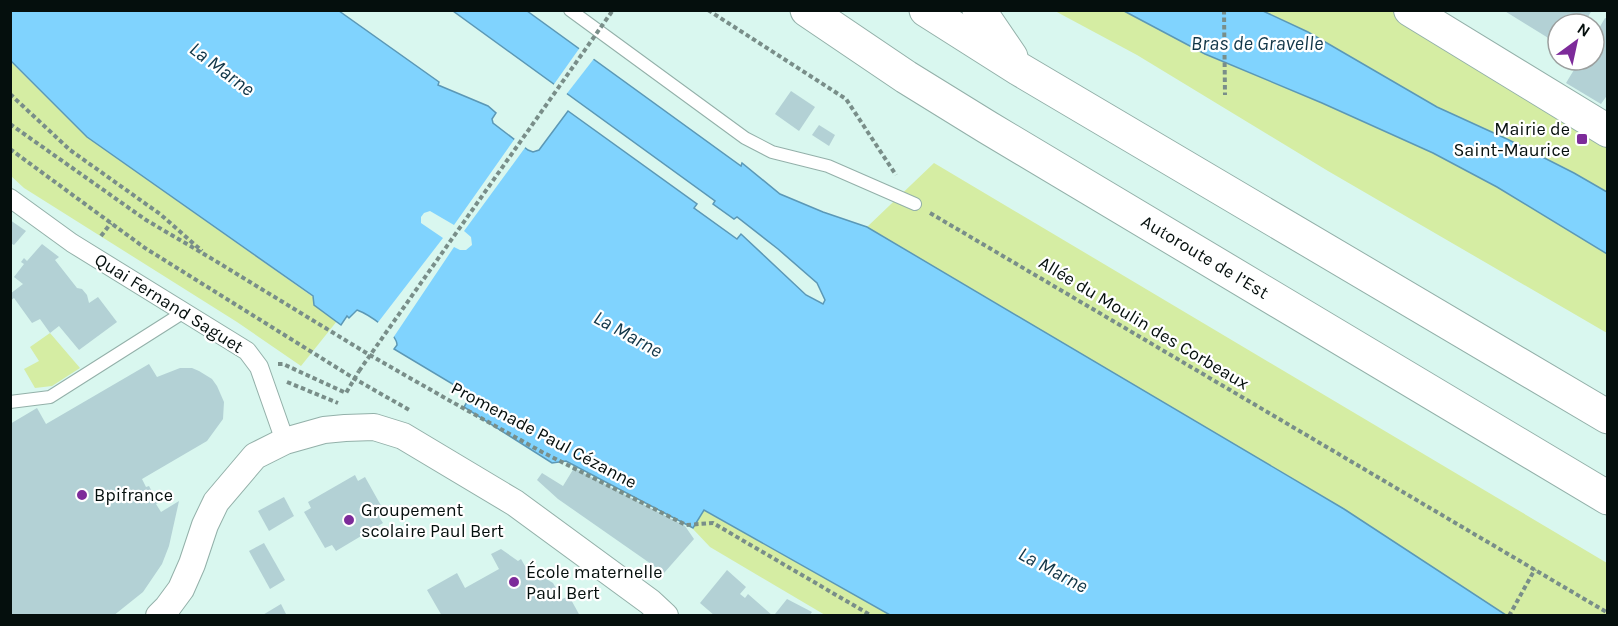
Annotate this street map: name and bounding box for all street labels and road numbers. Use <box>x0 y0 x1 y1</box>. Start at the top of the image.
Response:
street label: Autoroute de l’Est <box>1137 210 1273 304</box>
street label: Quai Fernand Saguet <box>91 248 248 358</box>
street label: Allée du Moulin des Corbeaux <box>1035 251 1253 395</box>
street label: Promenade Paul Cézanne <box>447 377 641 493</box>

